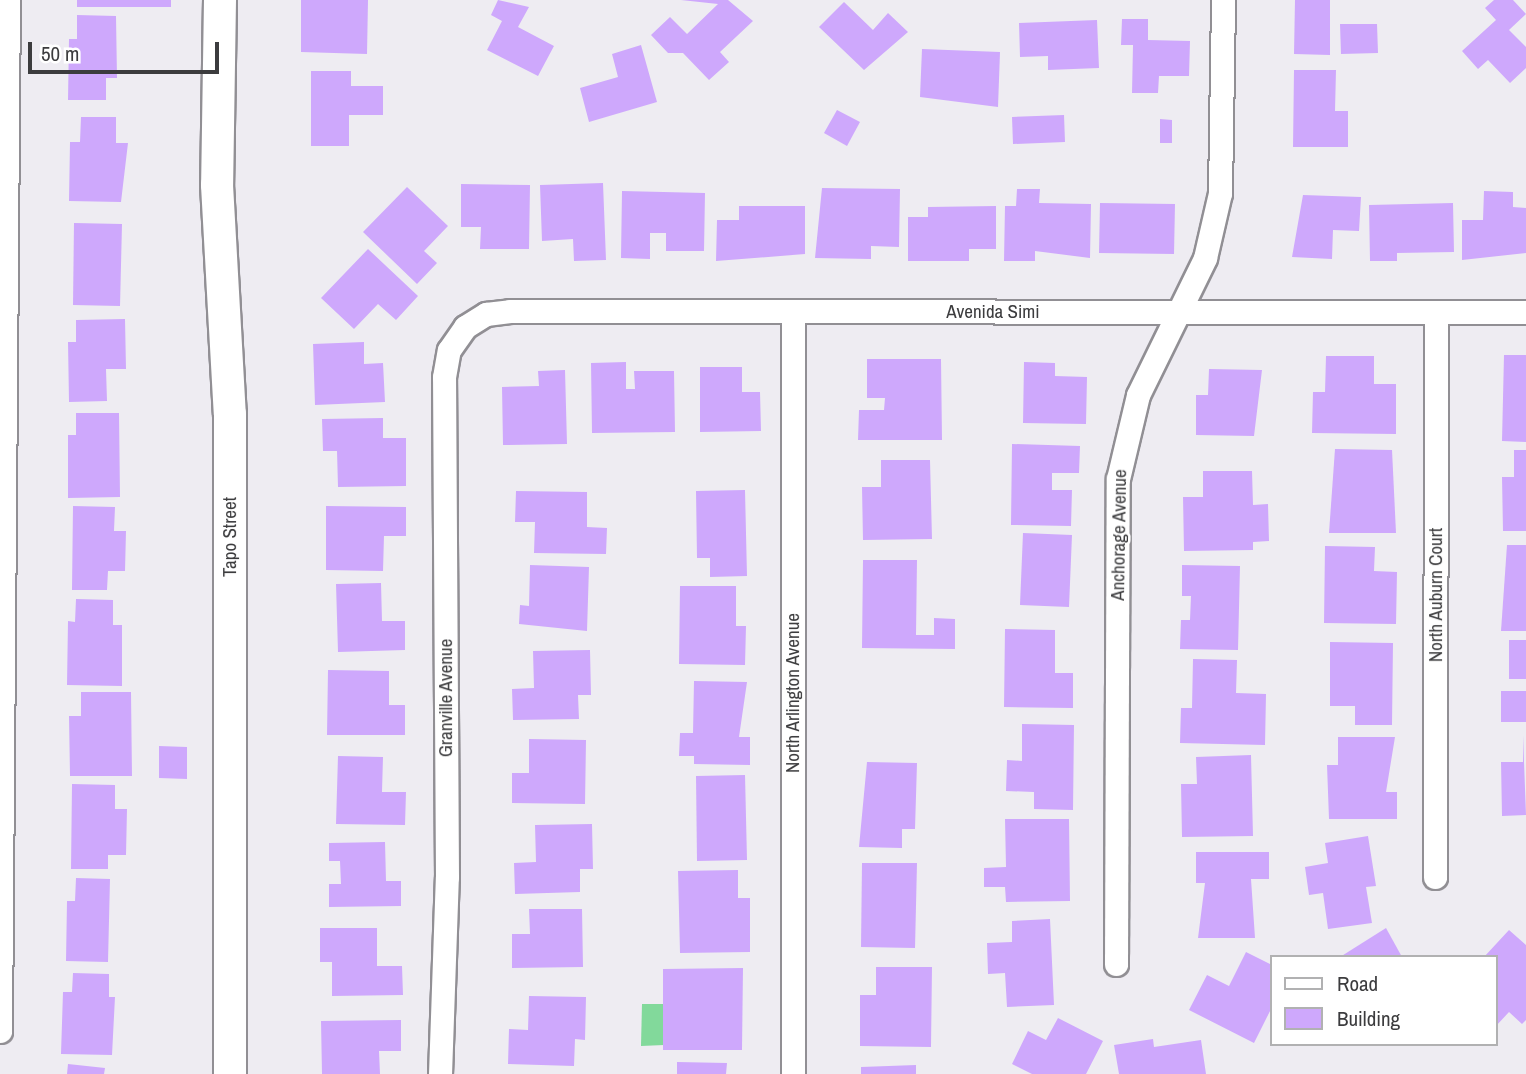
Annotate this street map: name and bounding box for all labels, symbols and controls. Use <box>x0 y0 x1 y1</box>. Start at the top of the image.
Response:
scale bar <box>32 28 222 72</box>
text: 50 m <box>41 39 79 68</box>
street label: Avenida Simi <box>946 301 1040 323</box>
street label: Anchorage Avenue <box>1106 469 1132 601</box>
street label: Tapo Street <box>219 497 241 577</box>
street label: North Auburn Court <box>1425 527 1447 663</box>
street label: North Arlington Avenue <box>782 612 804 774</box>
street label: Granville Avenue <box>435 638 457 758</box>
legend <box>1270 955 1498 1046</box>
text: Road <box>1337 969 1378 998</box>
text: Building <box>1337 1004 1400 1033</box>

